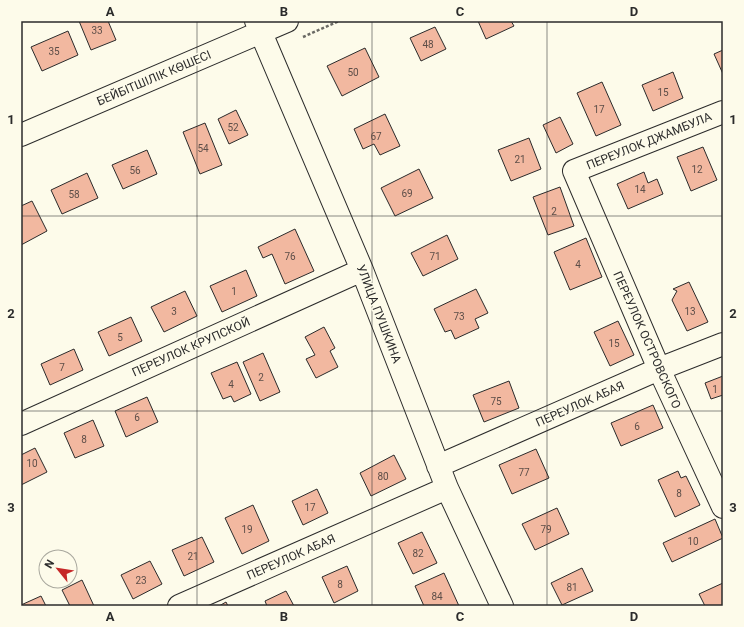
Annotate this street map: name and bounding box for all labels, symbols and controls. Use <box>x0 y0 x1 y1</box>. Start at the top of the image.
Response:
text: A <box>106 4 115 19</box>
text: B <box>280 4 288 19</box>
text: C <box>456 4 465 19</box>
text: D <box>630 4 638 19</box>
house number: 33 <box>91 25 103 36</box>
house number: 48 <box>422 39 434 50</box>
house number: 35 <box>48 46 60 57</box>
street label: БЕЙБІТШІЛІК КӨШЕСІ <box>94 47 213 108</box>
house number: 50 <box>347 67 359 78</box>
house number: 15 <box>657 87 669 98</box>
house number: 17 <box>593 104 605 115</box>
street label: ПЕРЕУЛОК ДЖАМБУЛА <box>584 109 714 173</box>
text: 1 <box>7 112 15 127</box>
text: 1 <box>729 112 737 127</box>
house number: 52 <box>227 122 239 133</box>
house number: 67 <box>370 131 382 142</box>
house number: 54 <box>197 143 209 154</box>
house number: 21 <box>514 154 526 165</box>
house number: 12 <box>691 164 703 175</box>
house number: 56 <box>129 165 141 176</box>
house number: 14 <box>634 184 646 195</box>
house number: 69 <box>401 188 413 199</box>
house number: 58 <box>68 189 80 200</box>
house number: 2 <box>551 206 557 217</box>
house number: 76 <box>284 251 296 262</box>
house number: 71 <box>429 251 441 262</box>
house number: 4 <box>575 259 581 270</box>
street label: УЛИЦА ПУШКИНА <box>354 263 404 365</box>
street label: ПЕРЕУЛОК ОСТРОВСКОГО <box>610 269 684 411</box>
house number: 1 <box>231 286 237 297</box>
text: 2 <box>7 306 15 321</box>
house number: 3 <box>171 306 177 317</box>
house number: 13 <box>684 306 696 317</box>
text: 2 <box>729 306 737 321</box>
house number: 73 <box>453 311 465 322</box>
street label: ПЕРЕУЛОК КРУПСКОЙ <box>129 314 252 379</box>
house number: 5 <box>117 332 123 343</box>
house number: 15 <box>608 338 620 349</box>
house number: 7 <box>59 362 65 373</box>
house number: 2 <box>258 372 264 383</box>
street label: ПЕРЕУЛОК АБАЯ <box>534 378 626 430</box>
house number: 4 <box>228 379 234 390</box>
house number: 1 <box>712 384 718 395</box>
house number: 75 <box>490 396 502 407</box>
house number: 6 <box>134 412 140 423</box>
house number: 6 <box>634 421 640 432</box>
house number: 8 <box>81 434 87 445</box>
house number: 10 <box>26 458 38 469</box>
house number: 77 <box>518 467 530 478</box>
house number: 80 <box>377 471 389 482</box>
house number: 8 <box>676 488 682 499</box>
text: 3 <box>7 500 15 515</box>
text: 3 <box>729 500 737 515</box>
house number: 17 <box>304 502 316 513</box>
house number: 19 <box>241 524 253 535</box>
house number: 79 <box>540 524 552 535</box>
street label: ПЕРЕУЛОК АБАЯ <box>245 531 337 583</box>
house number: 10 <box>687 536 699 547</box>
house number: 82 <box>412 548 424 559</box>
north arrow <box>38 549 78 589</box>
house number: 21 <box>187 551 199 562</box>
text: N <box>42 557 57 571</box>
house number: 23 <box>135 575 147 586</box>
house number: 8 <box>337 579 343 590</box>
house number: 81 <box>566 582 578 593</box>
house number: 84 <box>431 591 443 602</box>
text: A <box>106 609 115 624</box>
text: B <box>280 609 288 624</box>
text: C <box>456 609 465 624</box>
text: D <box>630 609 638 624</box>

